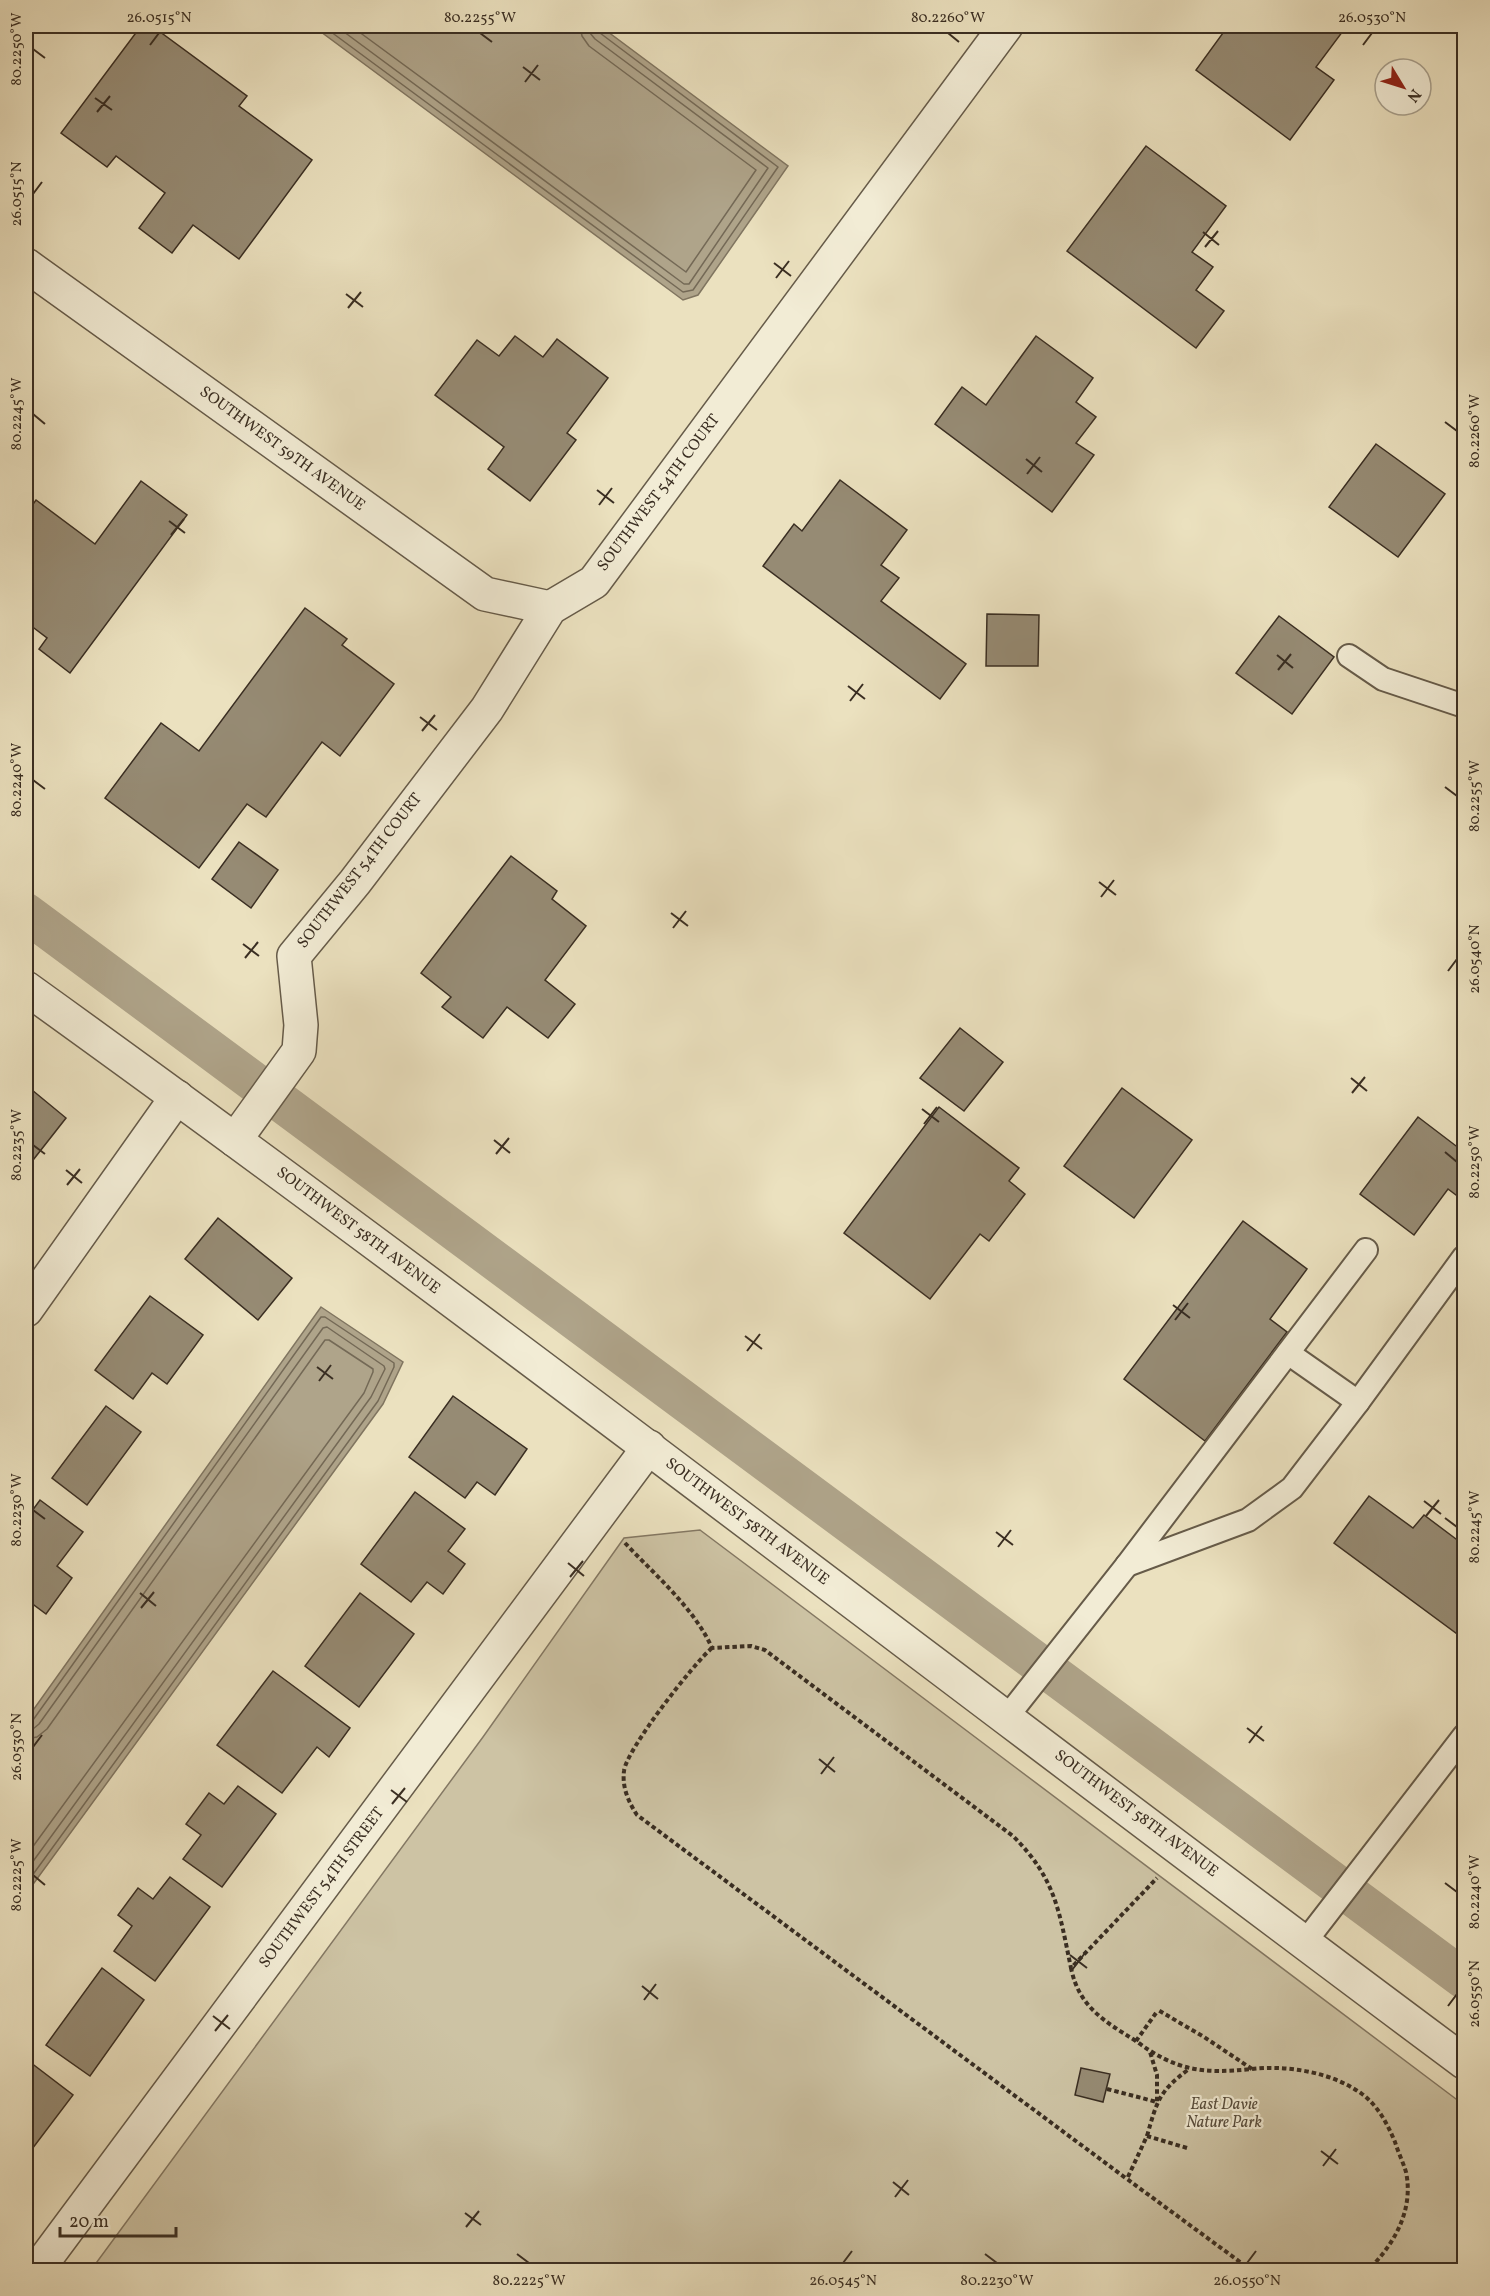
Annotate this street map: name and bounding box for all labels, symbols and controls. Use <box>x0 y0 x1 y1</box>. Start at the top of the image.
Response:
text: 26.0515°N <box>126 8 192 29</box>
text: 80.2255°W <box>444 8 516 29</box>
text: 80.2260°W <box>911 8 985 29</box>
text: 26.0530°N <box>1338 8 1406 29</box>
text: 80.2250°W <box>7 12 28 86</box>
north arrow <box>1373 57 1433 117</box>
text: N <box>1401 84 1425 107</box>
text: 26.0515°N <box>7 161 28 227</box>
text: 80.2245°W <box>7 378 28 450</box>
street label: SOUTHWEST 59TH AVENUE <box>195 381 369 517</box>
text: 80.2260°W <box>1465 394 1486 468</box>
street label: SOUTHWEST 54TH COURT <box>593 410 725 576</box>
text: 80.2240°W <box>7 743 28 817</box>
text: 80.2255°W <box>1465 760 1486 832</box>
street label: SOUTHWEST 54TH COURT <box>292 789 428 953</box>
text: 26.0540°N <box>1465 924 1486 994</box>
text: 80.2235°W <box>7 1109 28 1181</box>
text: 80.2250°W <box>1465 1125 1486 1199</box>
street label: SOUTHWEST 58TH AVENUE <box>272 1162 444 1300</box>
street label: SOUTHWEST 58TH AVENUE <box>661 1453 833 1591</box>
text: 80.2230°W <box>7 1473 28 1547</box>
text: 80.2245°W <box>1465 1491 1486 1563</box>
text: 26.0530°N <box>7 1713 28 1781</box>
street label: SOUTHWEST 58TH AVENUE <box>1050 1745 1222 1883</box>
street label: SOUTHWEST 54TH STREET <box>254 1803 390 1973</box>
text: 80.2225°W <box>7 1839 28 1911</box>
text: 80.2240°W <box>1465 1855 1486 1929</box>
text: 26.0550°N <box>1465 1960 1486 2028</box>
park label: East Davie Nature Park <box>1186 2094 1262 2134</box>
scale bar <box>60 2200 176 2238</box>
text: 20 m <box>69 2210 109 2235</box>
text: 80.2225°W <box>493 2271 565 2292</box>
text: 26.0545°N <box>809 2271 877 2292</box>
text: 80.2230°W <box>960 2271 1034 2292</box>
text: 26.0550°N <box>1213 2271 1281 2292</box>

